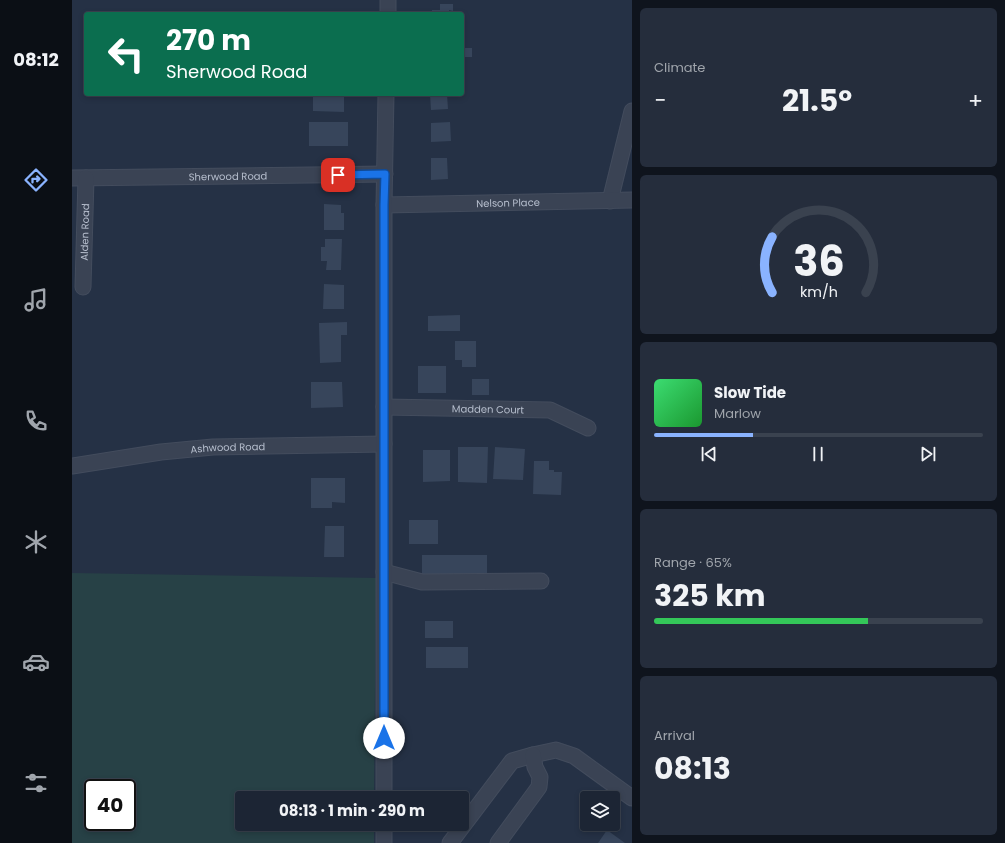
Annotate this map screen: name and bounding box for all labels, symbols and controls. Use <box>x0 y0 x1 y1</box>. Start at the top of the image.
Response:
text: 270 m <box>166 21 251 60</box>
icon: left <box>100 28 152 80</box>
text: 08:12 <box>13 47 59 72</box>
text: Climate <box>654 58 705 77</box>
text: Sherwood Road <box>166 59 308 84</box>
text: 21.5° <box>782 79 852 122</box>
text: − <box>654 85 666 116</box>
text: + <box>968 85 983 116</box>
pin <box>321 158 355 192</box>
icon: arrive <box>327 164 349 186</box>
icon: directions <box>22 166 50 194</box>
street label: Sherwood Road <box>189 169 267 185</box>
street label: Nelson Place <box>476 195 540 211</box>
street label: Alden Road <box>77 203 93 261</box>
text: 36 <box>793 231 844 290</box>
text: km/h <box>799 281 838 301</box>
icon: music <box>22 286 50 314</box>
text: Slow Tide <box>714 382 786 403</box>
street label: Madden Court <box>452 401 525 418</box>
text: Marlow <box>714 404 761 423</box>
icon: phone <box>22 407 50 435</box>
street label: Ashwood Road <box>190 439 265 457</box>
icon: previous <box>698 443 720 465</box>
icon: pause <box>807 443 829 465</box>
icon: next <box>917 443 939 465</box>
icon: climate <box>22 528 50 556</box>
text: Range · 65% <box>654 553 732 572</box>
text: 325 km <box>654 574 765 617</box>
icon: car <box>22 648 50 676</box>
position arrow <box>363 717 405 759</box>
text: Arrival <box>654 726 695 745</box>
text: 08:13 <box>654 747 731 790</box>
icon: filters <box>22 769 50 797</box>
speed limit sign: 40 <box>84 779 136 831</box>
map controls <box>580 791 620 831</box>
button: layers <box>580 791 620 831</box>
text: 08:13 · 1 min · 290 m <box>279 800 425 821</box>

